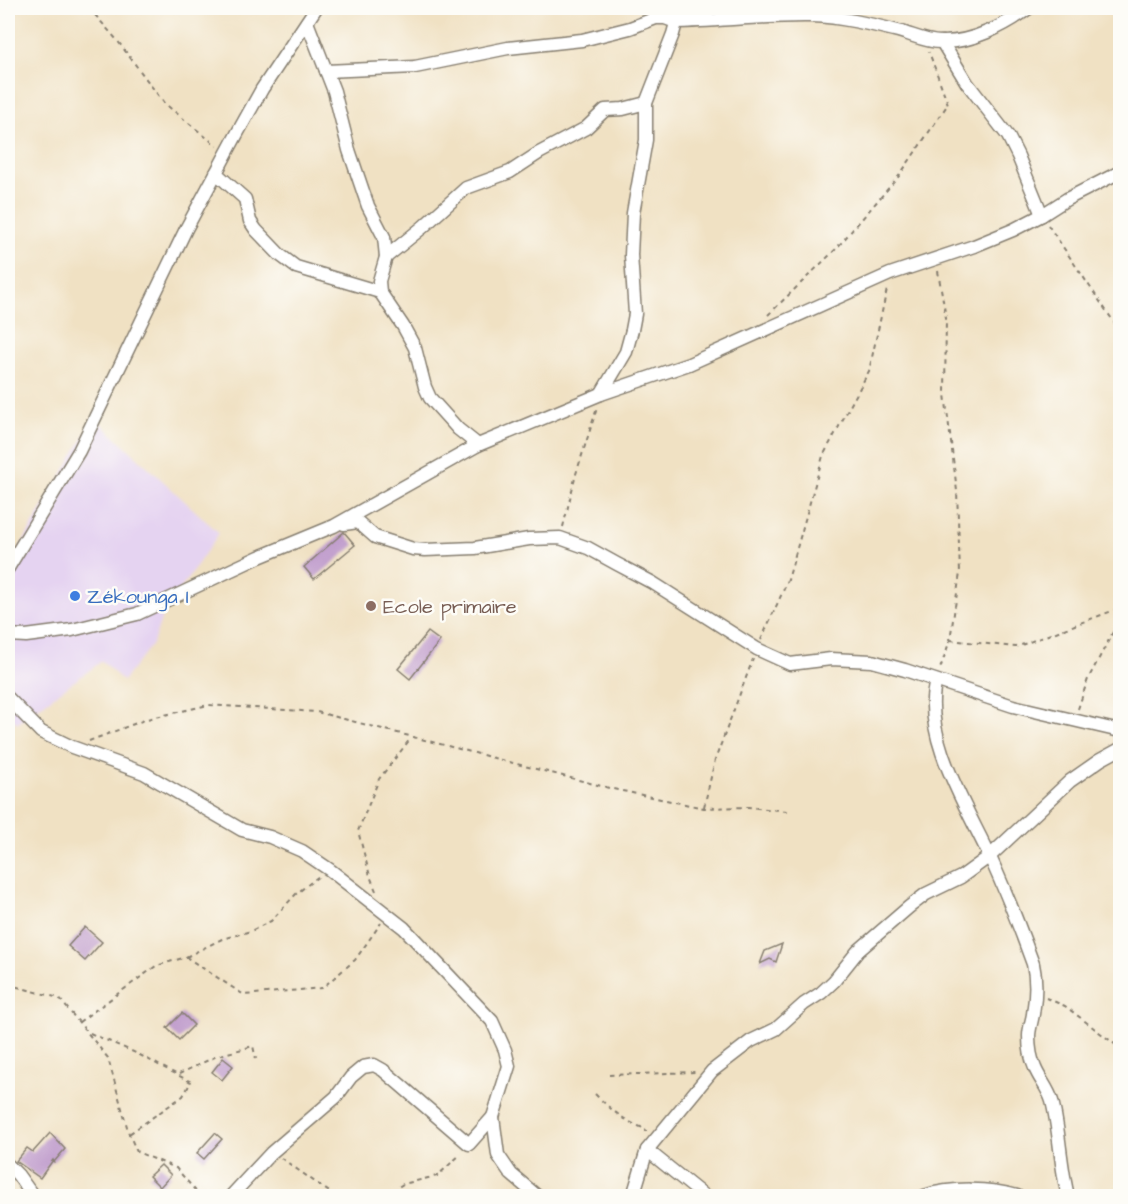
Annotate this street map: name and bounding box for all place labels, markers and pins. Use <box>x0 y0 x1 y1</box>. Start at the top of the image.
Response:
place label: Zékounga I <box>87 583 189 612</box>
marker: Zékounga I <box>68 589 82 603</box>
place label: Ecole primaire <box>383 593 517 621</box>
marker: Ecole primaire <box>364 599 378 613</box>

